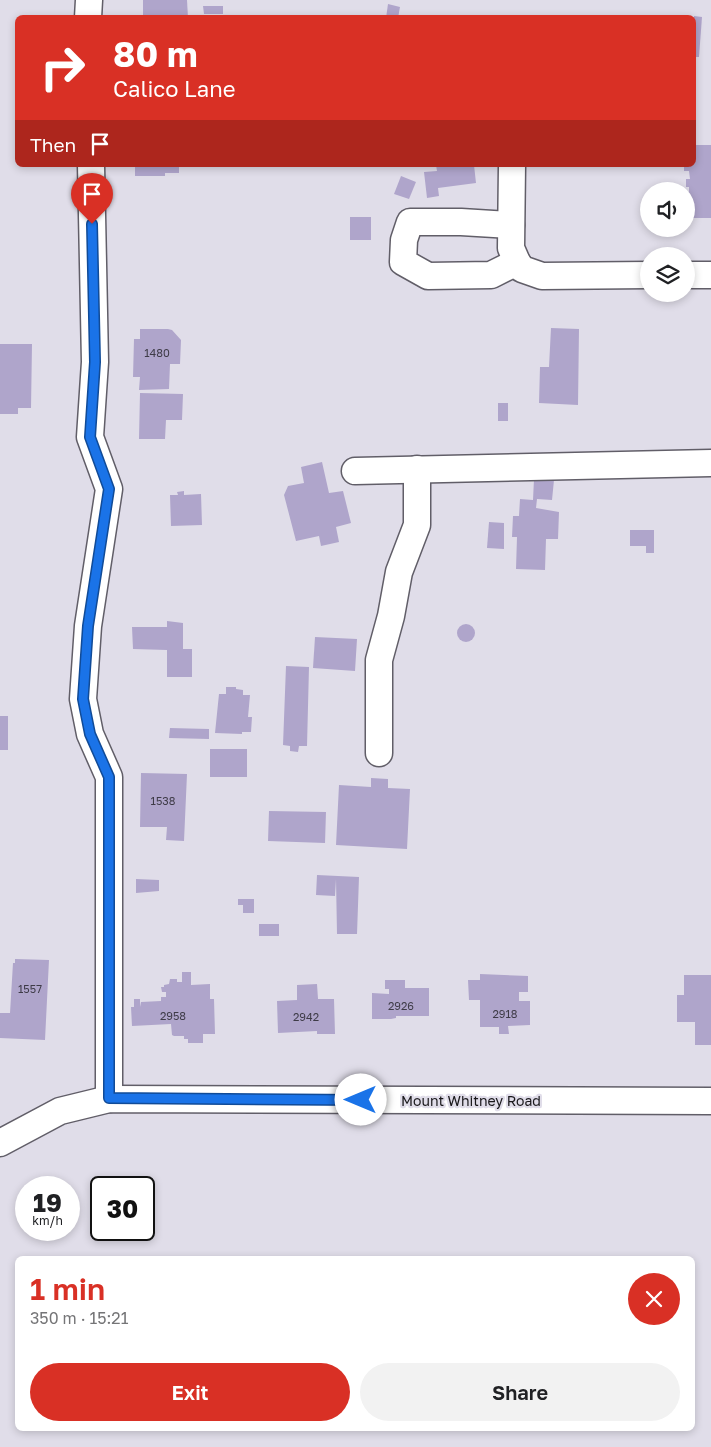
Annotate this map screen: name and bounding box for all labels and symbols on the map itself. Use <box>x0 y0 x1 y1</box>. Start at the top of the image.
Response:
pin <box>71 173 113 224</box>
house number: 1480 <box>144 346 170 359</box>
house number: 1538 <box>151 794 176 807</box>
house number: 1557 <box>18 982 42 995</box>
house number: 2926 <box>388 999 414 1012</box>
house number: 2918 <box>492 1007 518 1020</box>
house number: 2958 <box>160 1009 186 1022</box>
house number: 2942 <box>293 1010 319 1023</box>
position arrow <box>334 1073 386 1125</box>
street label: Mount Whitney Road <box>401 1092 541 1109</box>
speed limit sign: 30 <box>90 1176 155 1241</box>

